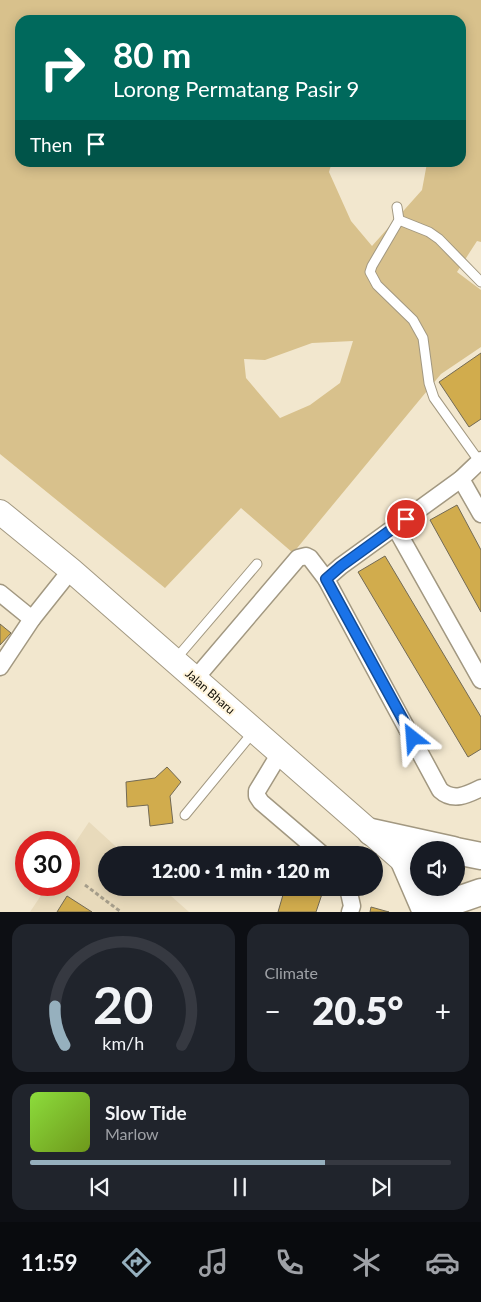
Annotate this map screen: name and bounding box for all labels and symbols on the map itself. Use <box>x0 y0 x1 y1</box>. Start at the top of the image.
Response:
pin <box>385 498 427 540</box>
street label: Jalan Bharu <box>182 666 238 717</box>
position arrow <box>386 711 438 763</box>
speed limit sign: 30 <box>15 831 80 896</box>

